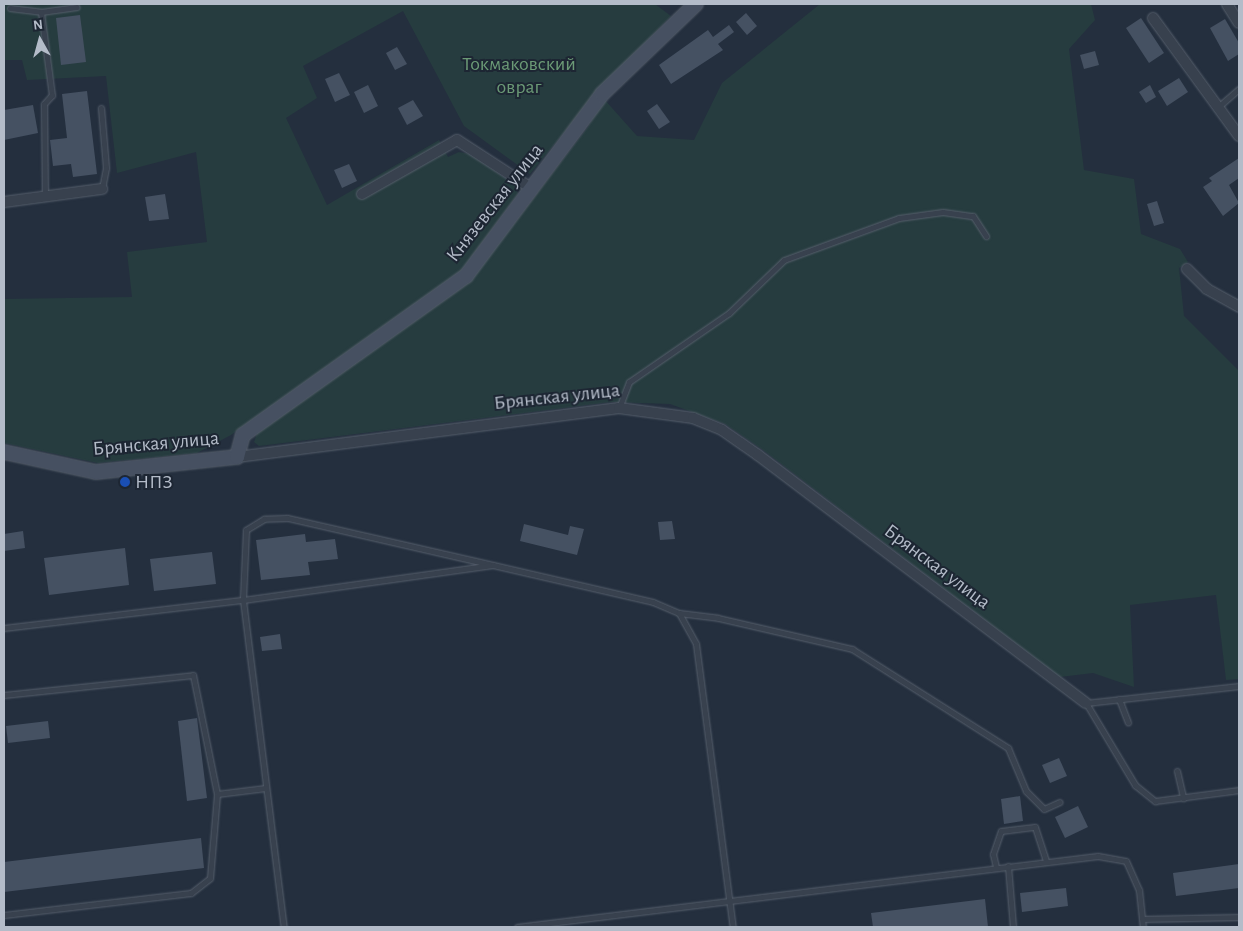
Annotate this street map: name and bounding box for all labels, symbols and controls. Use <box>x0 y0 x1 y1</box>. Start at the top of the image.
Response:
north arrow <box>15 15 65 65</box>
text: N <box>32 18 44 33</box>
park label: Токмаковский овраг <box>462 52 576 99</box>
street label: Князевская улица <box>441 139 549 267</box>
street label: Брянская улица <box>493 378 621 416</box>
street label: Брянская улица <box>92 427 220 461</box>
place label: НПЗ <box>135 470 173 494</box>
marker: НПЗ <box>119 476 131 488</box>
street label: Брянская улица <box>879 519 995 615</box>

